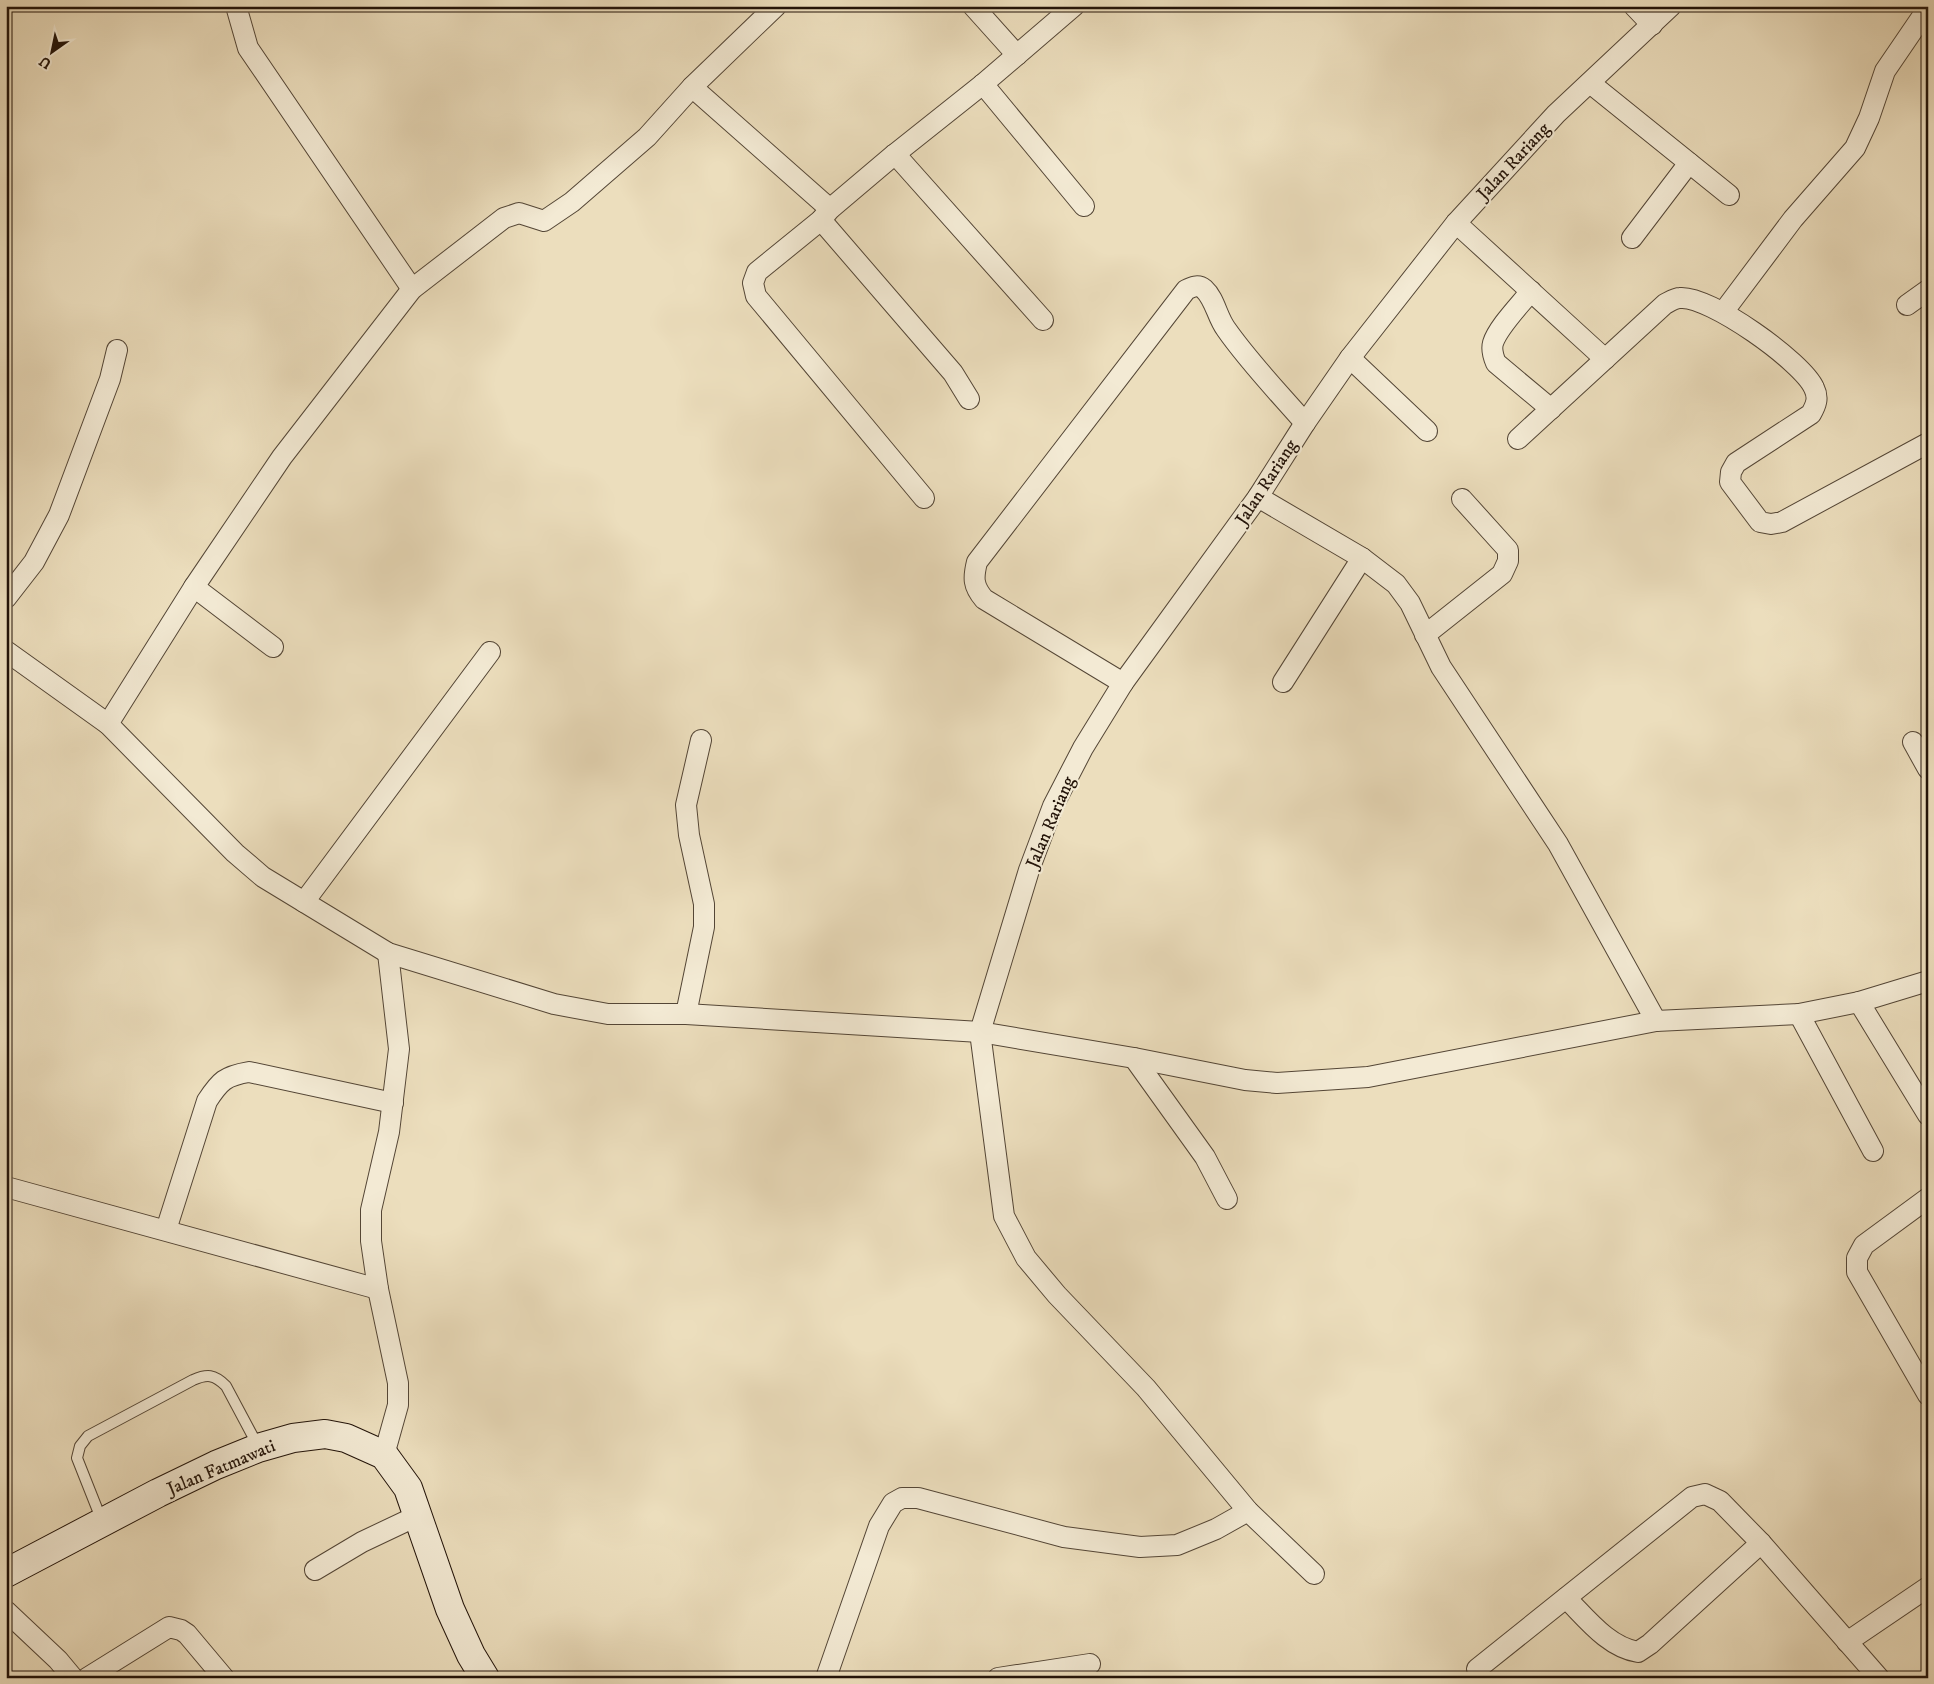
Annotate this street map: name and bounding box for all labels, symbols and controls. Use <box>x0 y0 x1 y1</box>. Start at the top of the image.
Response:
north arrow <box>28 28 78 78</box>
text: U <box>36 51 55 73</box>
street label: Jalan Rariang <box>1471 118 1555 206</box>
street label: Jalan Rariang <box>1230 435 1303 531</box>
street label: Jalan Rariang <box>1021 773 1080 873</box>
street label: Jalan Fatmawati <box>162 1435 279 1501</box>

